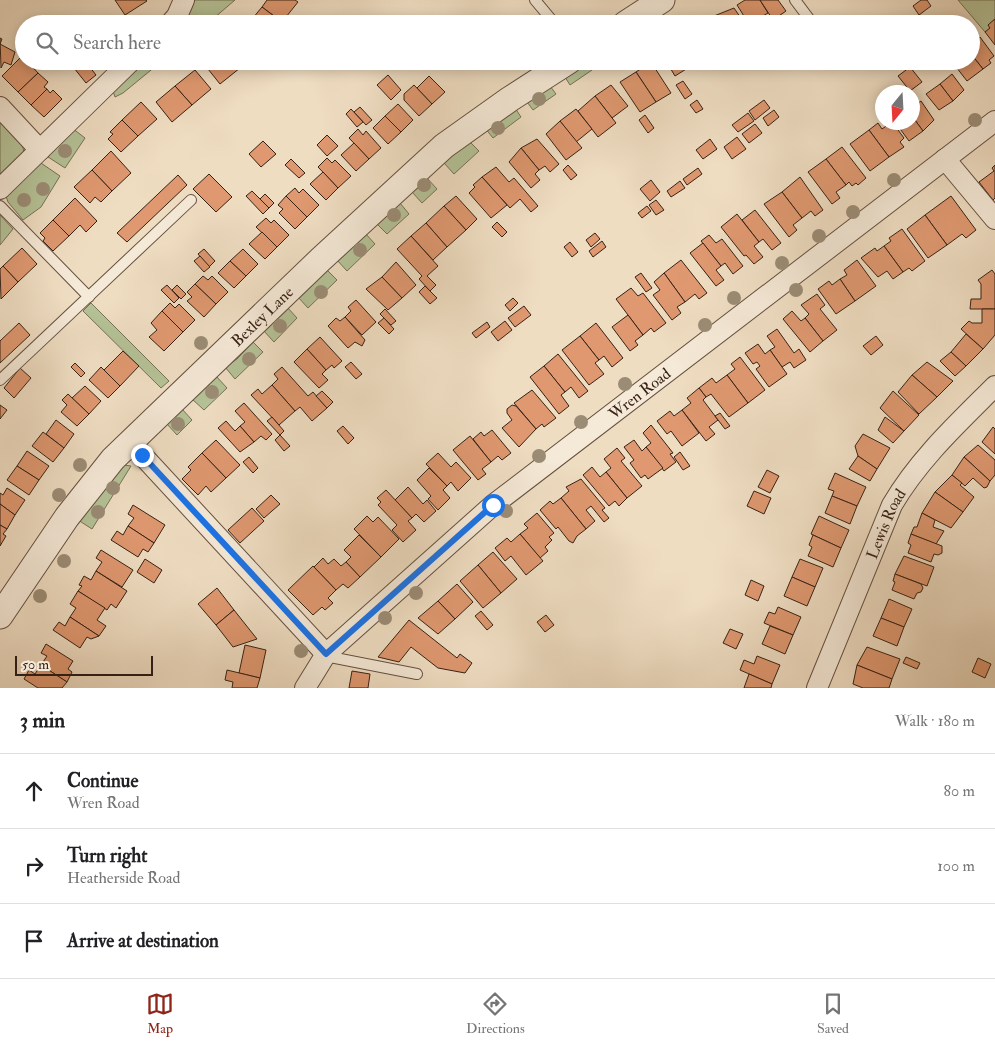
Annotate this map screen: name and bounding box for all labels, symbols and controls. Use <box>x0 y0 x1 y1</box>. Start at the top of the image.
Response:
search box <box>15 15 980 70</box>
icon: search <box>33 29 61 57</box>
text: Search here <box>73 31 161 55</box>
north arrow <box>875 85 920 130</box>
street label: Bexley Lane <box>227 282 298 351</box>
street label: Wren Road <box>604 364 675 424</box>
route end <box>131 444 154 467</box>
street label: Lewis Road <box>862 485 911 562</box>
route start <box>482 494 505 517</box>
scale bar <box>15 653 152 676</box>
text: 50 m <box>22 656 49 673</box>
text: 3 min <box>20 707 65 734</box>
text: Walk · 180 m <box>895 711 975 731</box>
text: Continue <box>67 769 138 793</box>
icon: ahead <box>20 777 48 805</box>
text: 80 m <box>944 781 975 801</box>
text: Wren Road <box>67 793 140 813</box>
text: Turn right <box>67 844 147 868</box>
icon: right <box>20 852 48 880</box>
text: 100 m <box>937 856 975 876</box>
text: Heatherside Road <box>67 868 180 888</box>
icon: arrive <box>20 927 48 955</box>
text: Arrive at destination <box>67 929 219 953</box>
tab: Map <box>146 990 174 1037</box>
tab: Directions <box>466 990 525 1037</box>
tab: Saved <box>817 990 849 1037</box>

